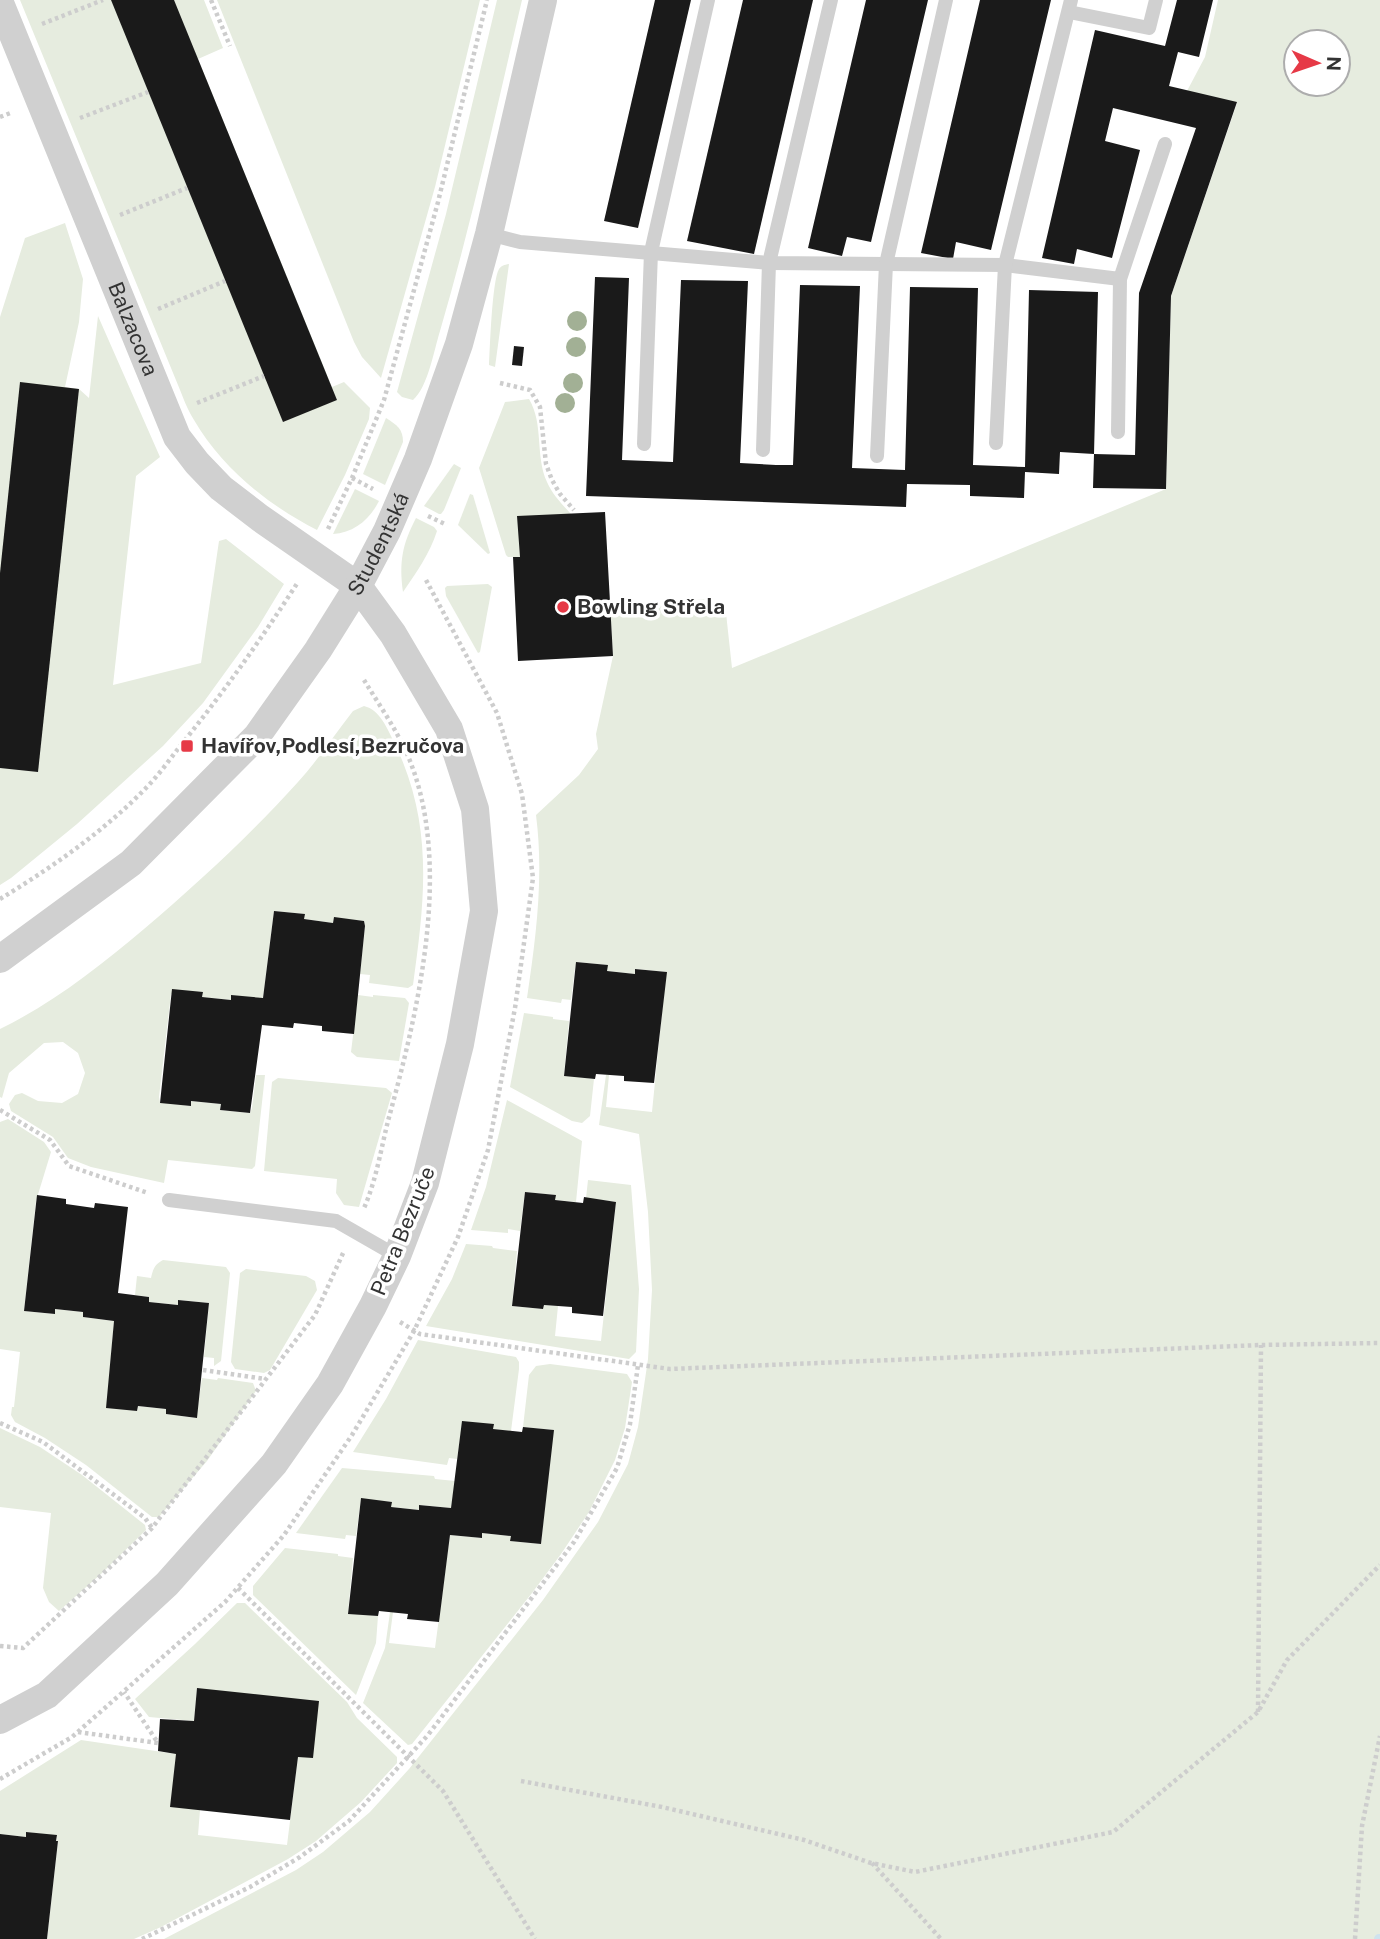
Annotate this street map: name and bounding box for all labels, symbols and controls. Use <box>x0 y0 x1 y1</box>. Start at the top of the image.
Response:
north arrow <box>1282 28 1352 98</box>
text: N <box>1323 56 1345 71</box>
street label: Balzacova <box>103 278 164 379</box>
street label: Studentská <box>342 489 414 600</box>
place label: Bowling Střela <box>577 594 725 619</box>
marker: Bowling Střela <box>555 599 571 615</box>
place label: Havířov,Podlesí,Bezručova <box>201 733 464 758</box>
marker: Havířov,Podlesí,Bezručova <box>179 738 195 754</box>
street label: Petra Bezruče <box>365 1163 440 1299</box>

